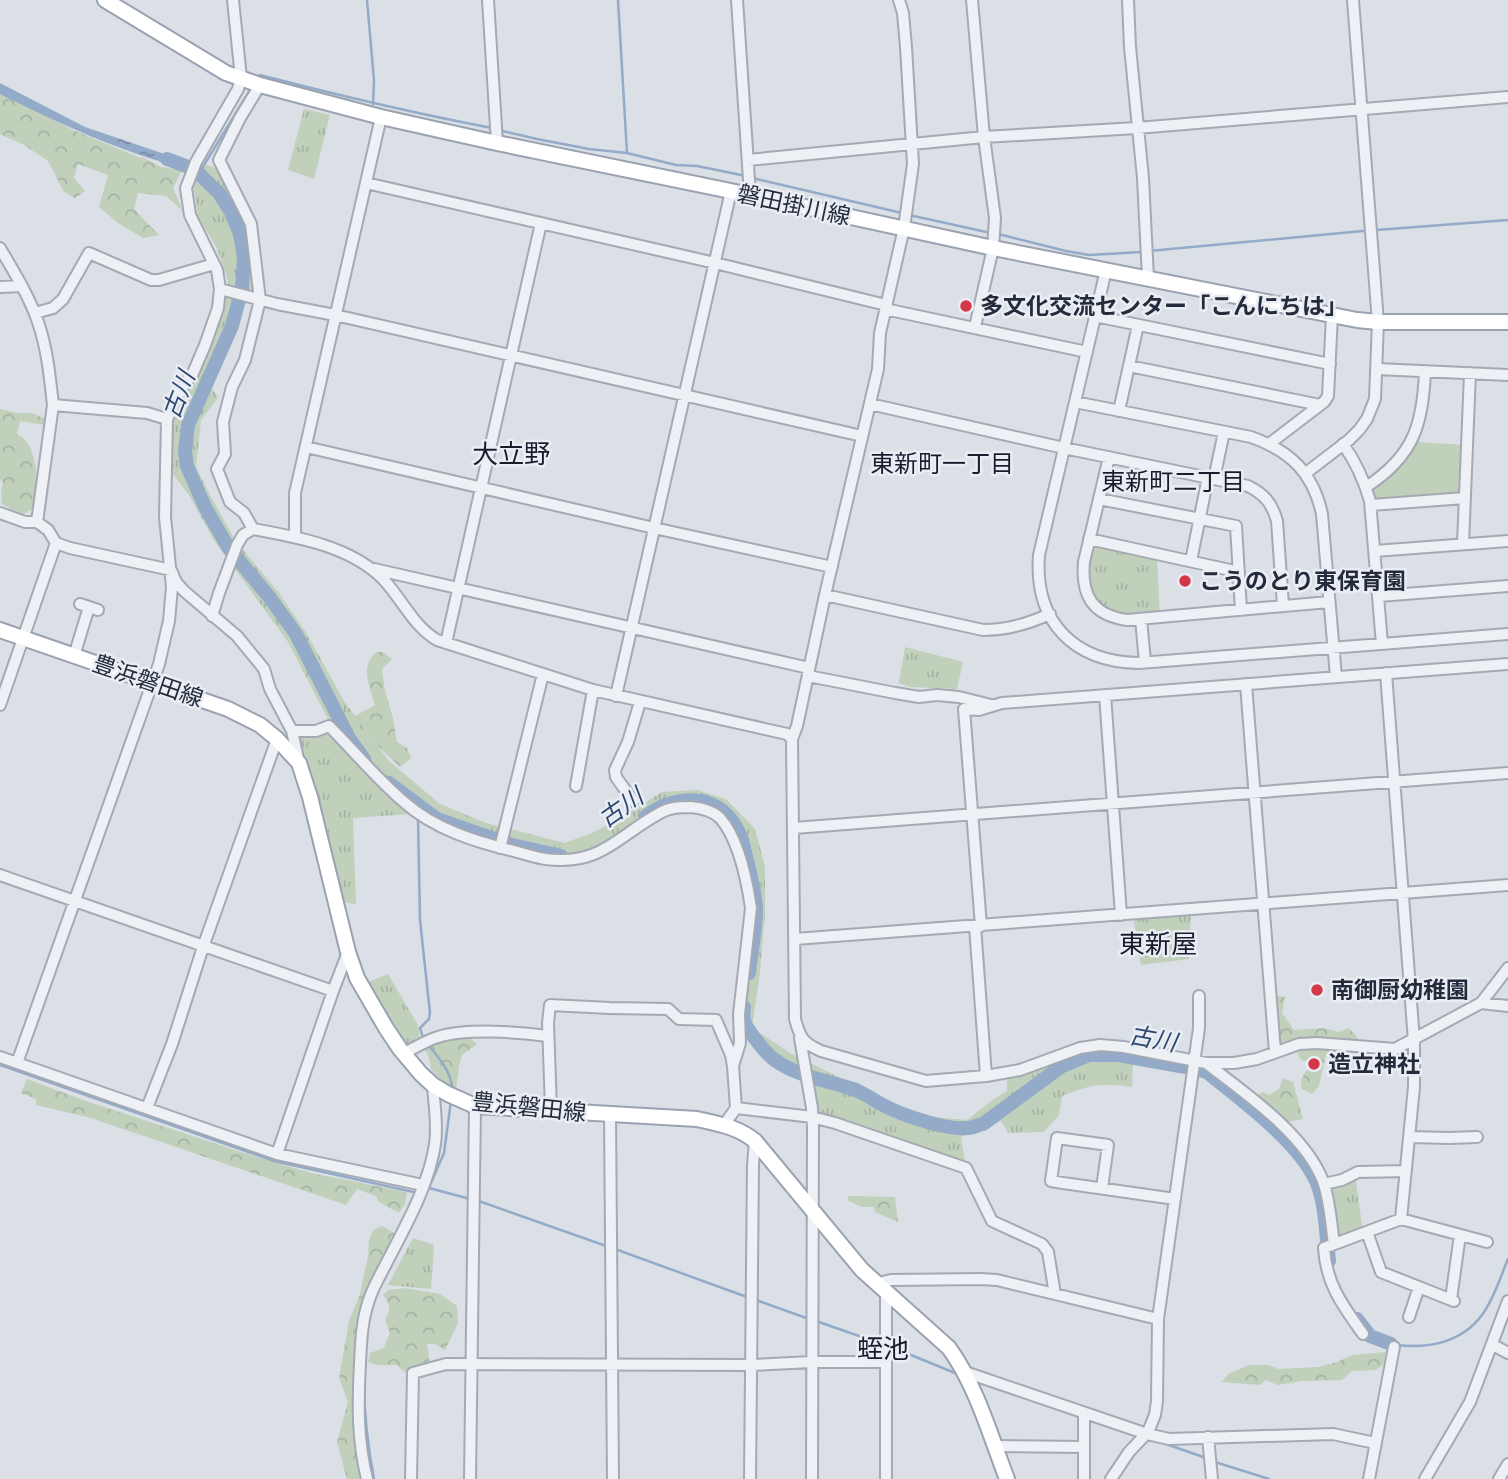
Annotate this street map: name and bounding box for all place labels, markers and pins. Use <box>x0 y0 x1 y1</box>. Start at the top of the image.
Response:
place label: 多文化交流センター「こんにちは」 <box>980 290 1348 323</box>
marker: 多文化交流センター「こんにちは」 <box>958 298 974 314</box>
place label: こうのとり東保育園 <box>1199 565 1406 598</box>
marker: こうのとり東保育園 <box>1177 573 1193 589</box>
place label: 南御厨幼稚園 <box>1331 974 1469 1007</box>
marker: 南御厨幼稚園 <box>1309 982 1325 998</box>
place label: 造立神社 <box>1328 1048 1420 1081</box>
marker: 造立神社 <box>1306 1056 1322 1072</box>

